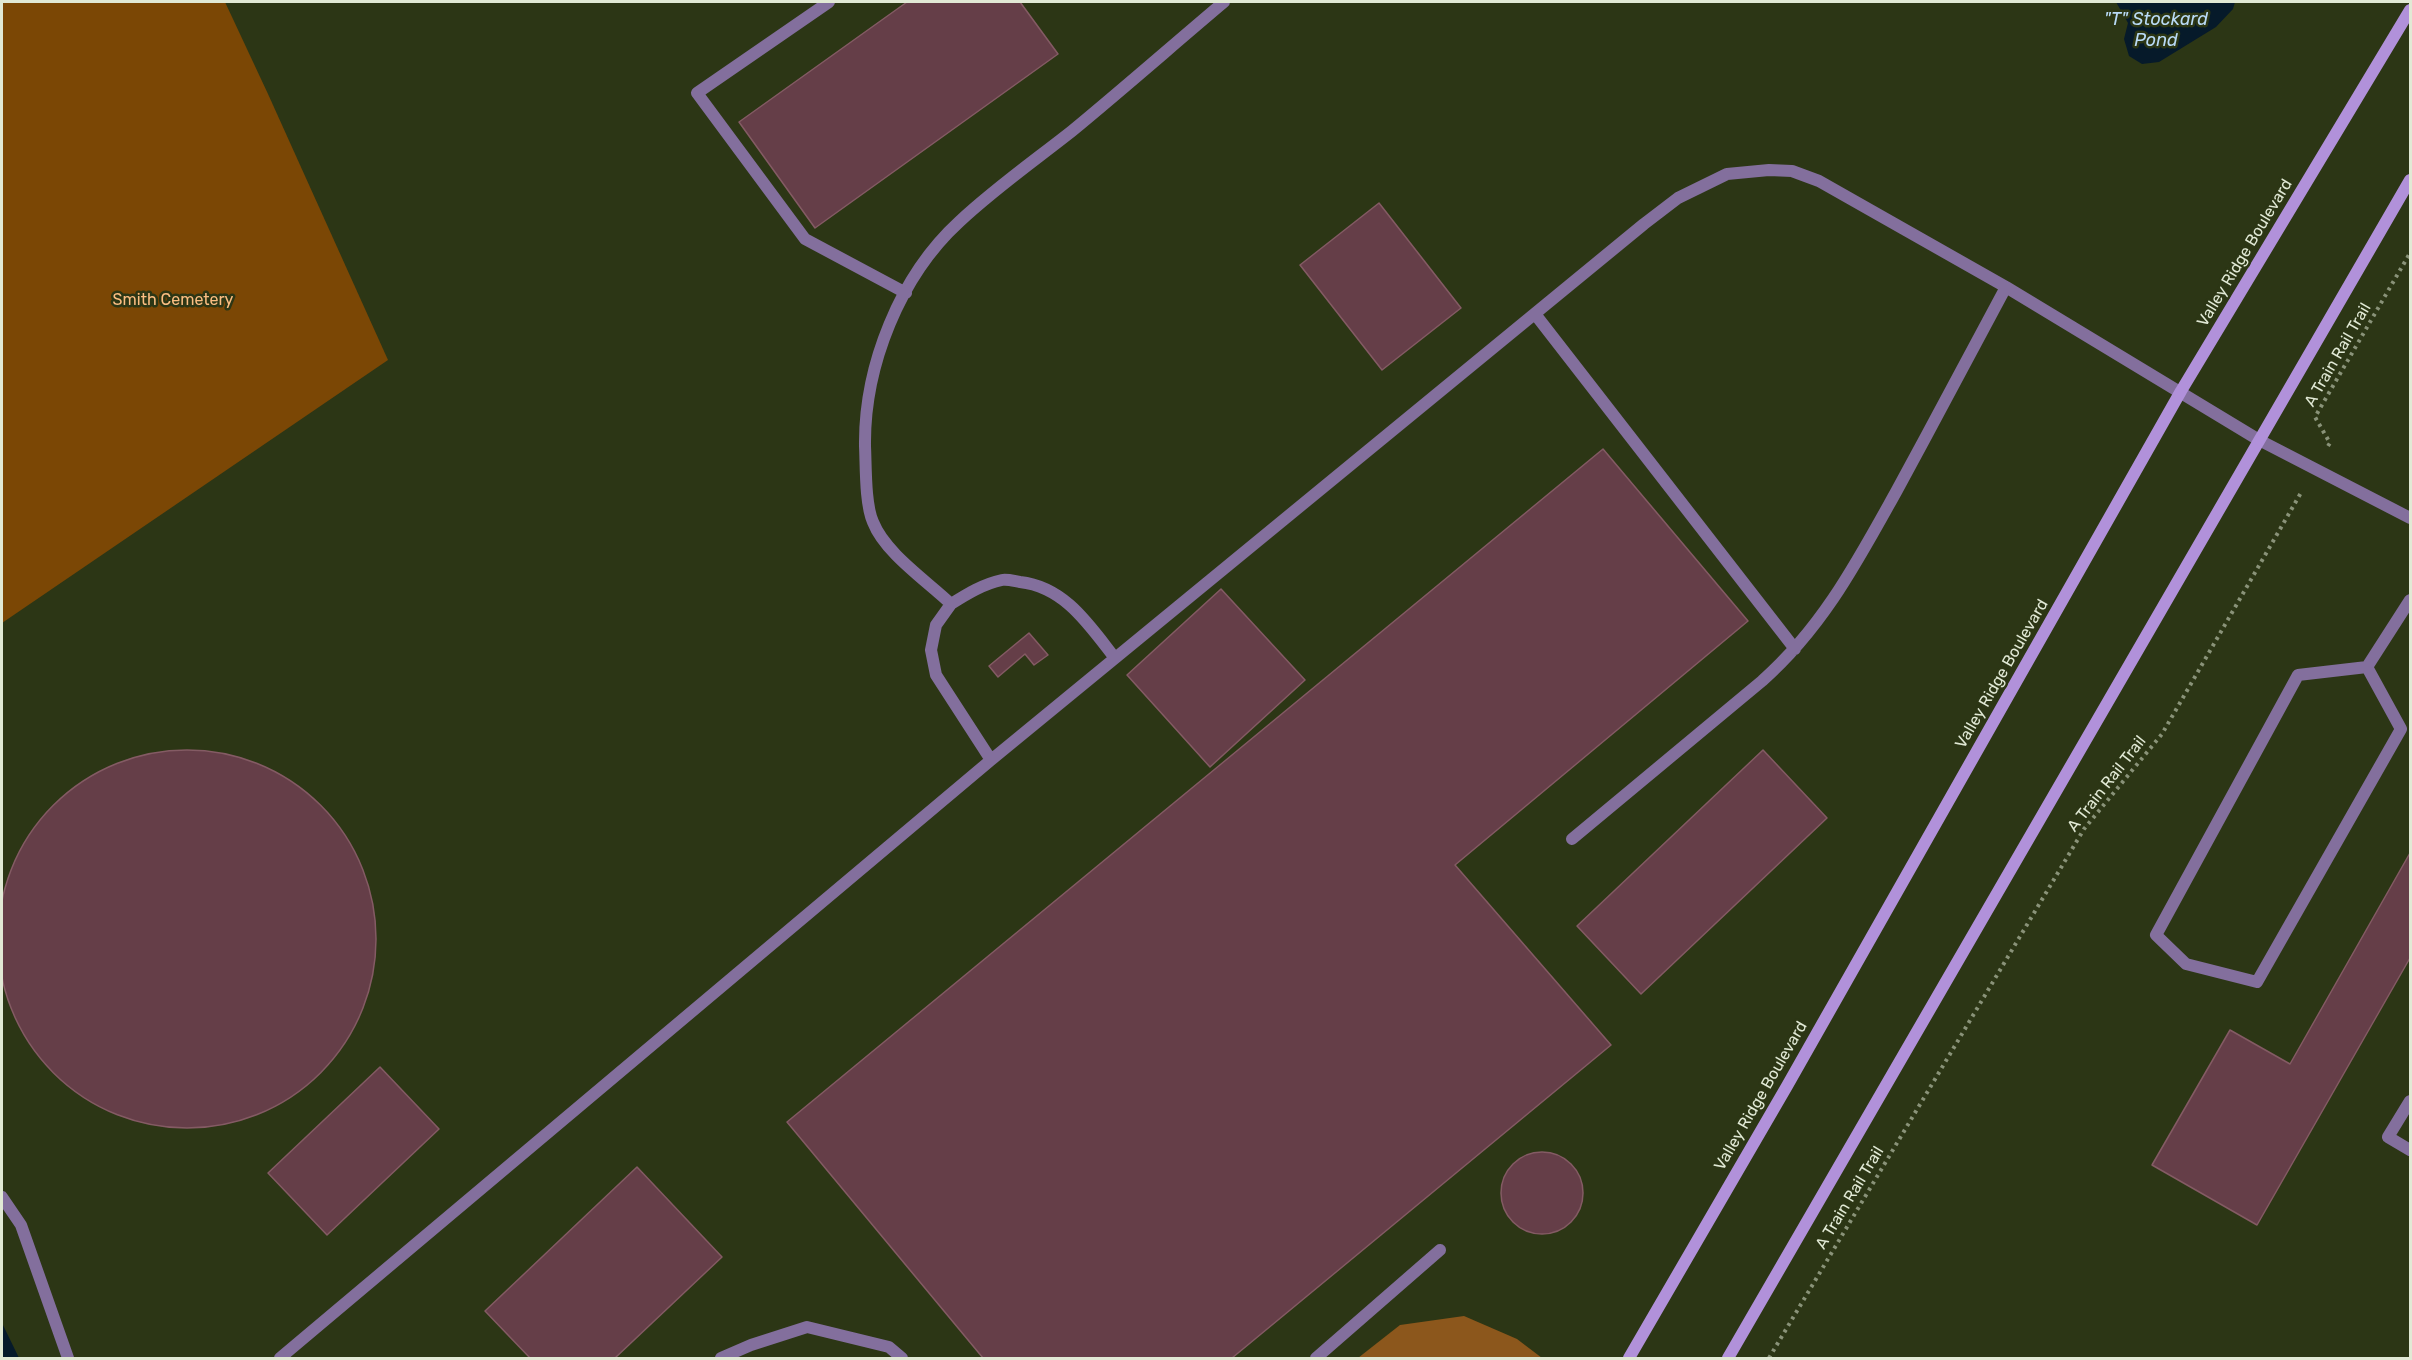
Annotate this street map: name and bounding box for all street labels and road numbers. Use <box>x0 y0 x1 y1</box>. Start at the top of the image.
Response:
street label: Valley Ridge Boulevard <box>2193 176 2297 330</box>
street label: A Train Rail Trail <box>2301 300 2375 410</box>
street label: Valley Ridge Boulevard <box>1951 596 2053 752</box>
street label: A Train Rail Trail <box>2064 732 2150 836</box>
street label: Valley Ridge Boulevard <box>1710 1018 1812 1174</box>
street label: A Train Rail Trail <box>1812 1143 1888 1253</box>

